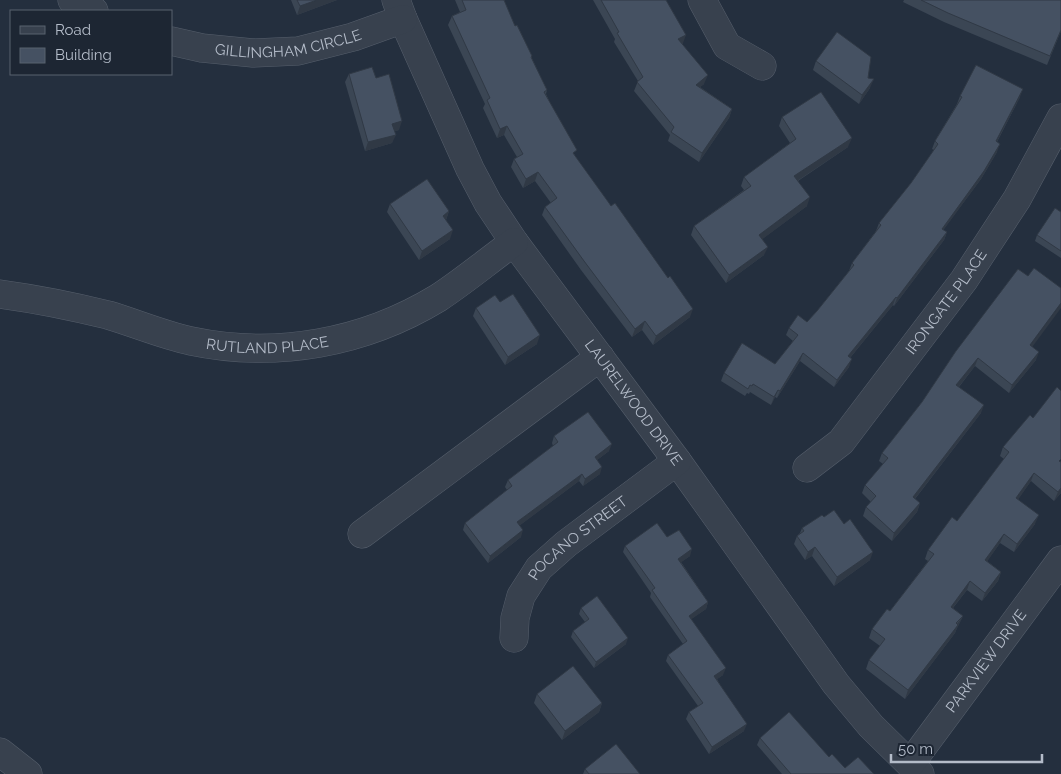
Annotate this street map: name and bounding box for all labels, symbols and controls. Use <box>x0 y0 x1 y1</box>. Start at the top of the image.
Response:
legend <box>10 10 172 75</box>
text: Road <box>55 21 91 39</box>
street label: GILLINGHAM CIRCLE <box>214 26 364 62</box>
text: Building <box>55 46 112 64</box>
street label: IRONGATE PLACE <box>902 246 990 358</box>
street label: RUTLAND PLACE <box>205 332 330 357</box>
street label: LAURELWOOD DRIVE <box>581 336 686 469</box>
street label: POCANO STREET <box>525 492 631 584</box>
street label: PARKVIEW DRIVE <box>942 606 1030 716</box>
scale bar <box>891 732 1042 764</box>
text: 50 m <box>898 740 933 758</box>

